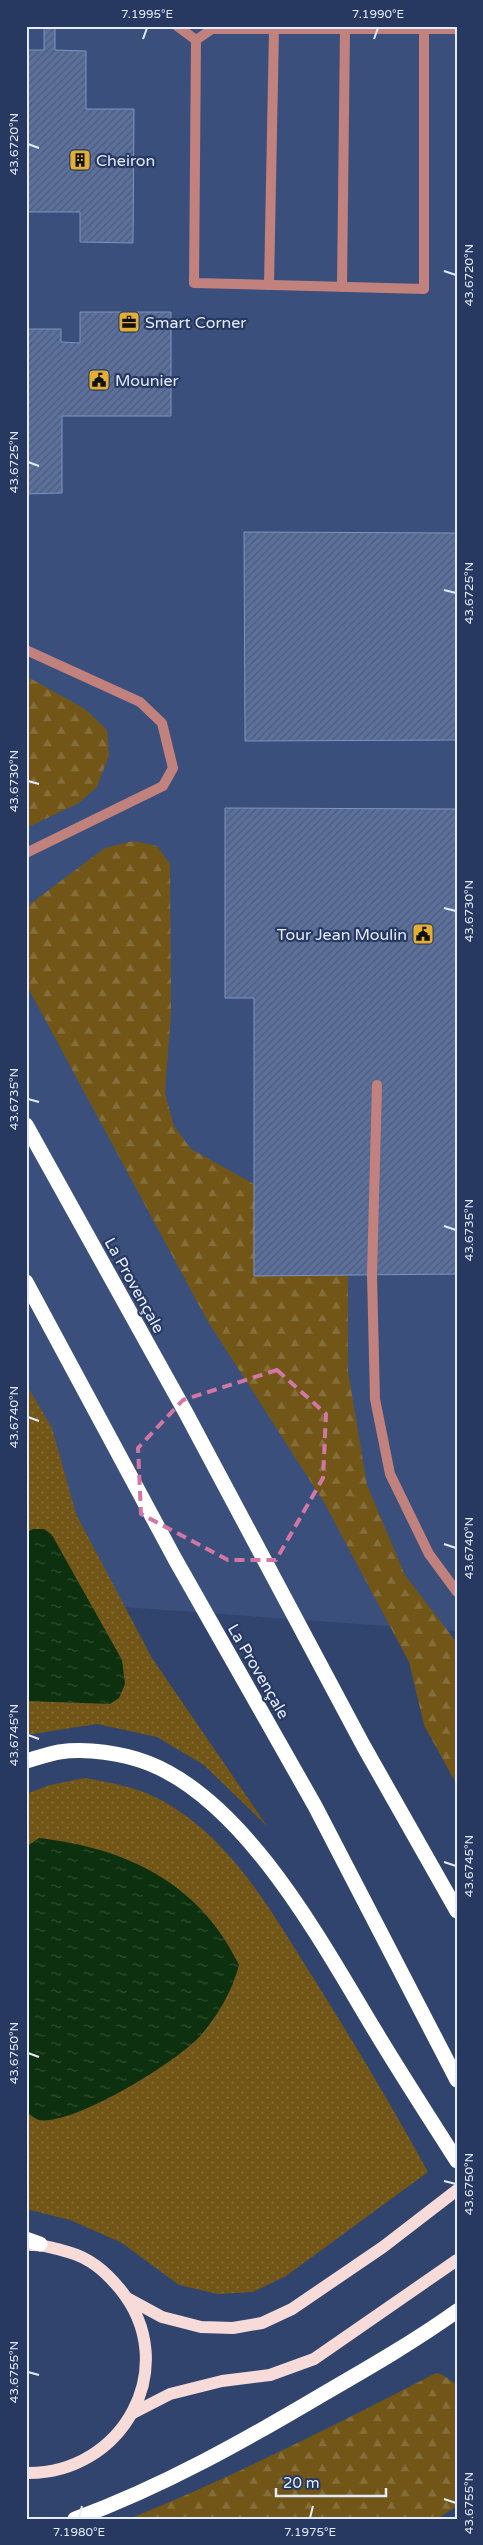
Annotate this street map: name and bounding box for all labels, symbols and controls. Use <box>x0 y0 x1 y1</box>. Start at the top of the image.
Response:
text: 7.1995°E <box>121 7 173 21</box>
text: 7.1990°E <box>352 7 405 21</box>
text: 43.6720°N <box>7 113 21 175</box>
building icon: Cheiron <box>68 148 92 172</box>
place label: Cheiron <box>96 151 155 171</box>
text: 43.6720°N <box>462 244 476 306</box>
office icon: Smart Corner <box>117 310 141 334</box>
place label: Smart Corner <box>145 313 247 333</box>
public building icon: Mounier <box>87 368 111 392</box>
place label: Mounier <box>115 371 179 391</box>
text: 43.6725°N <box>7 431 21 493</box>
text: 43.6725°N <box>462 562 476 624</box>
text: 43.6730°N <box>7 750 21 812</box>
text: 43.6730°N <box>462 880 476 942</box>
public building icon: Tour Jean Moulin <box>411 922 435 946</box>
place label: Tour Jean Moulin <box>277 925 407 945</box>
text: 43.6735°N <box>7 1068 21 1130</box>
text: 43.6735°N <box>462 1199 476 1261</box>
street label: La Provençale <box>100 1234 169 1337</box>
text: 43.6740°N <box>7 1386 21 1448</box>
text: 43.6740°N <box>462 1517 476 1579</box>
street label: La Provençale <box>223 1620 293 1723</box>
text: 43.6745°N <box>7 1704 21 1766</box>
text: 43.6745°N <box>462 1835 476 1897</box>
text: 43.6750°N <box>7 2022 21 2084</box>
text: 43.6750°N <box>462 2153 476 2215</box>
text: 43.6755°N <box>7 2341 21 2403</box>
scale bar <box>276 2465 386 2497</box>
text: 43.6755°N <box>462 2472 476 2534</box>
text: 20 m <box>283 2474 320 2492</box>
text: 7.1980°E <box>53 2525 106 2539</box>
text: 7.1975°E <box>284 2525 336 2539</box>

